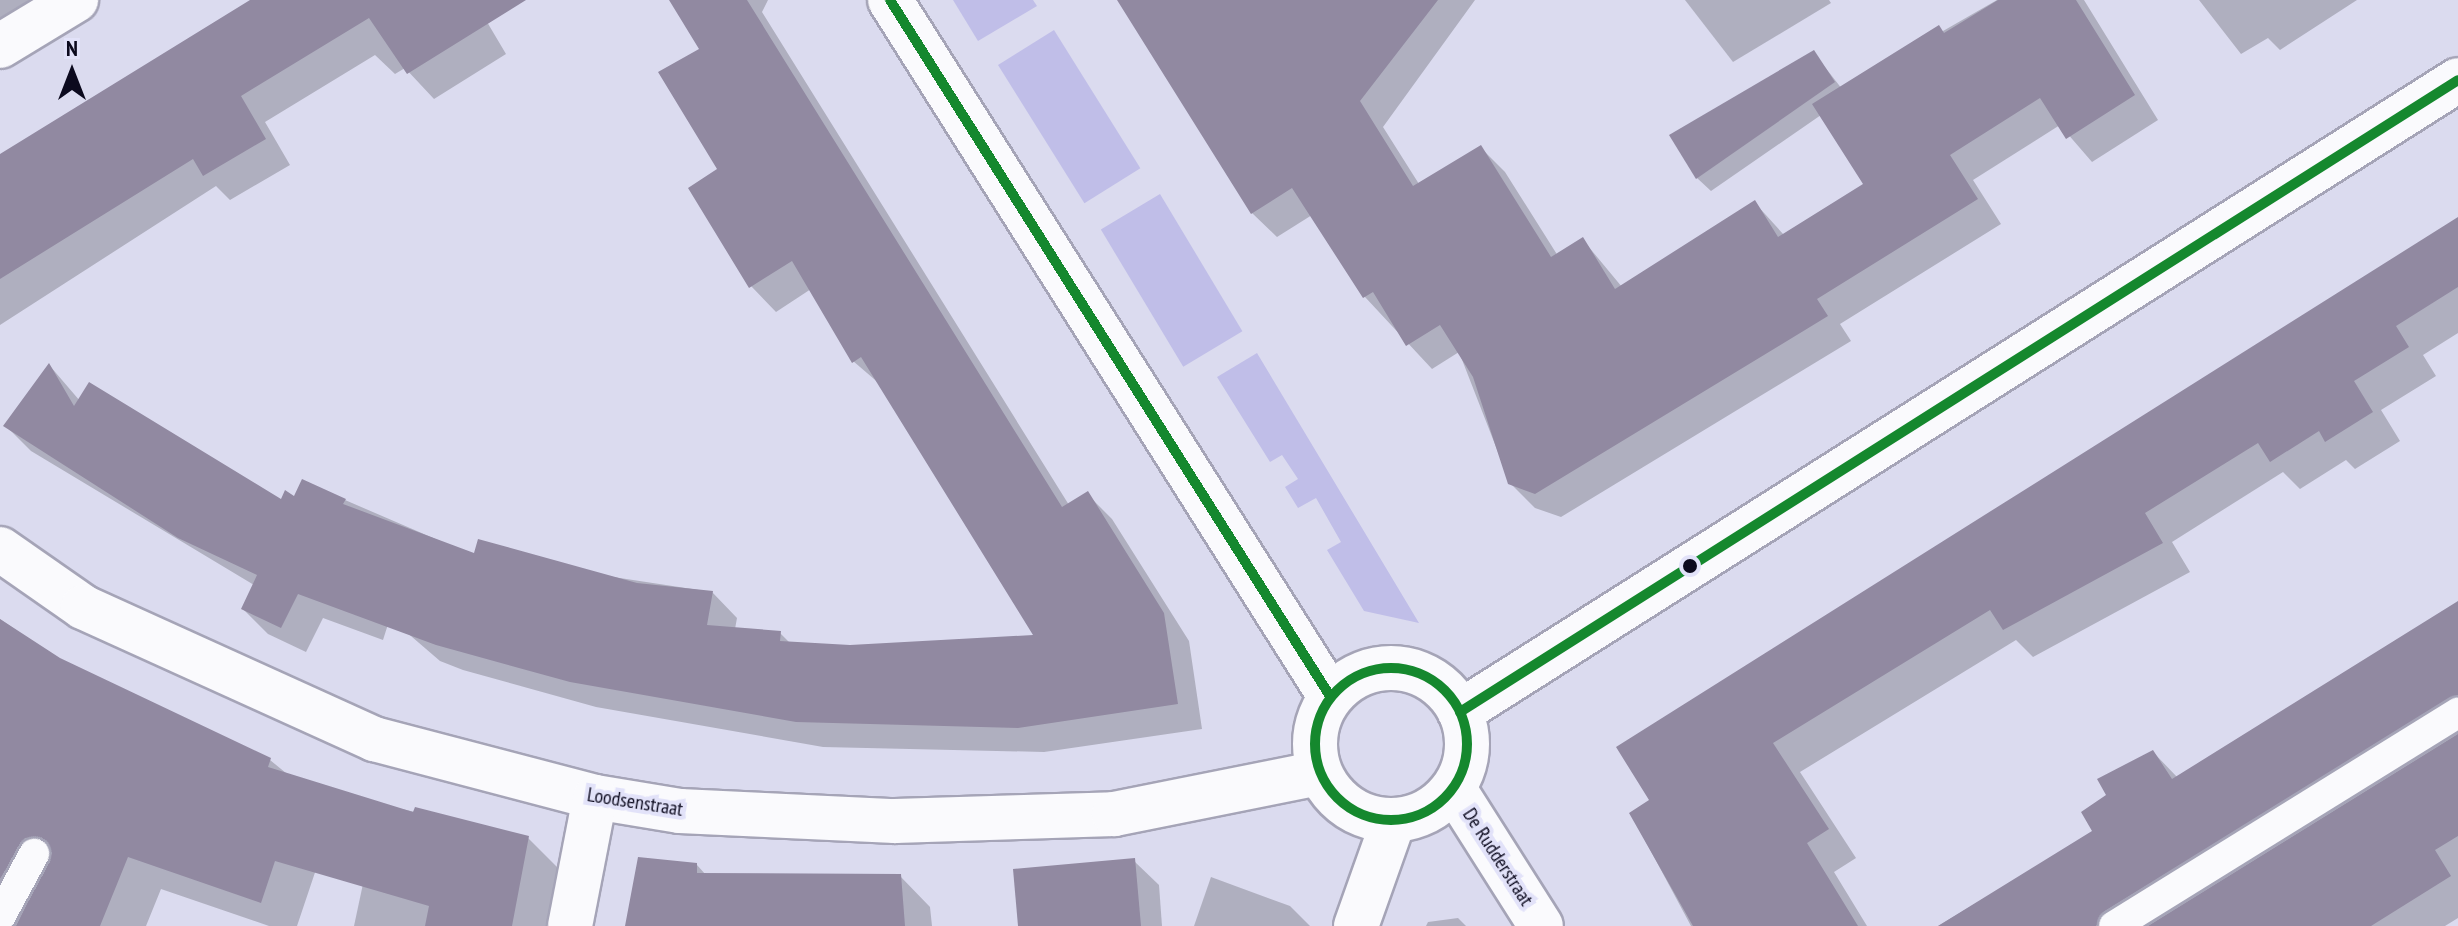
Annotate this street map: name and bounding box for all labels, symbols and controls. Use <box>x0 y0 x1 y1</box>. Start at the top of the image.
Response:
north arrow <box>32 32 112 112</box>
text: N <box>66 34 78 62</box>
unlabelled marker <box>1682 558 1698 574</box>
street label: Loodsenstraat <box>586 783 684 821</box>
street label: De Rudderstraat <box>1458 804 1538 910</box>

